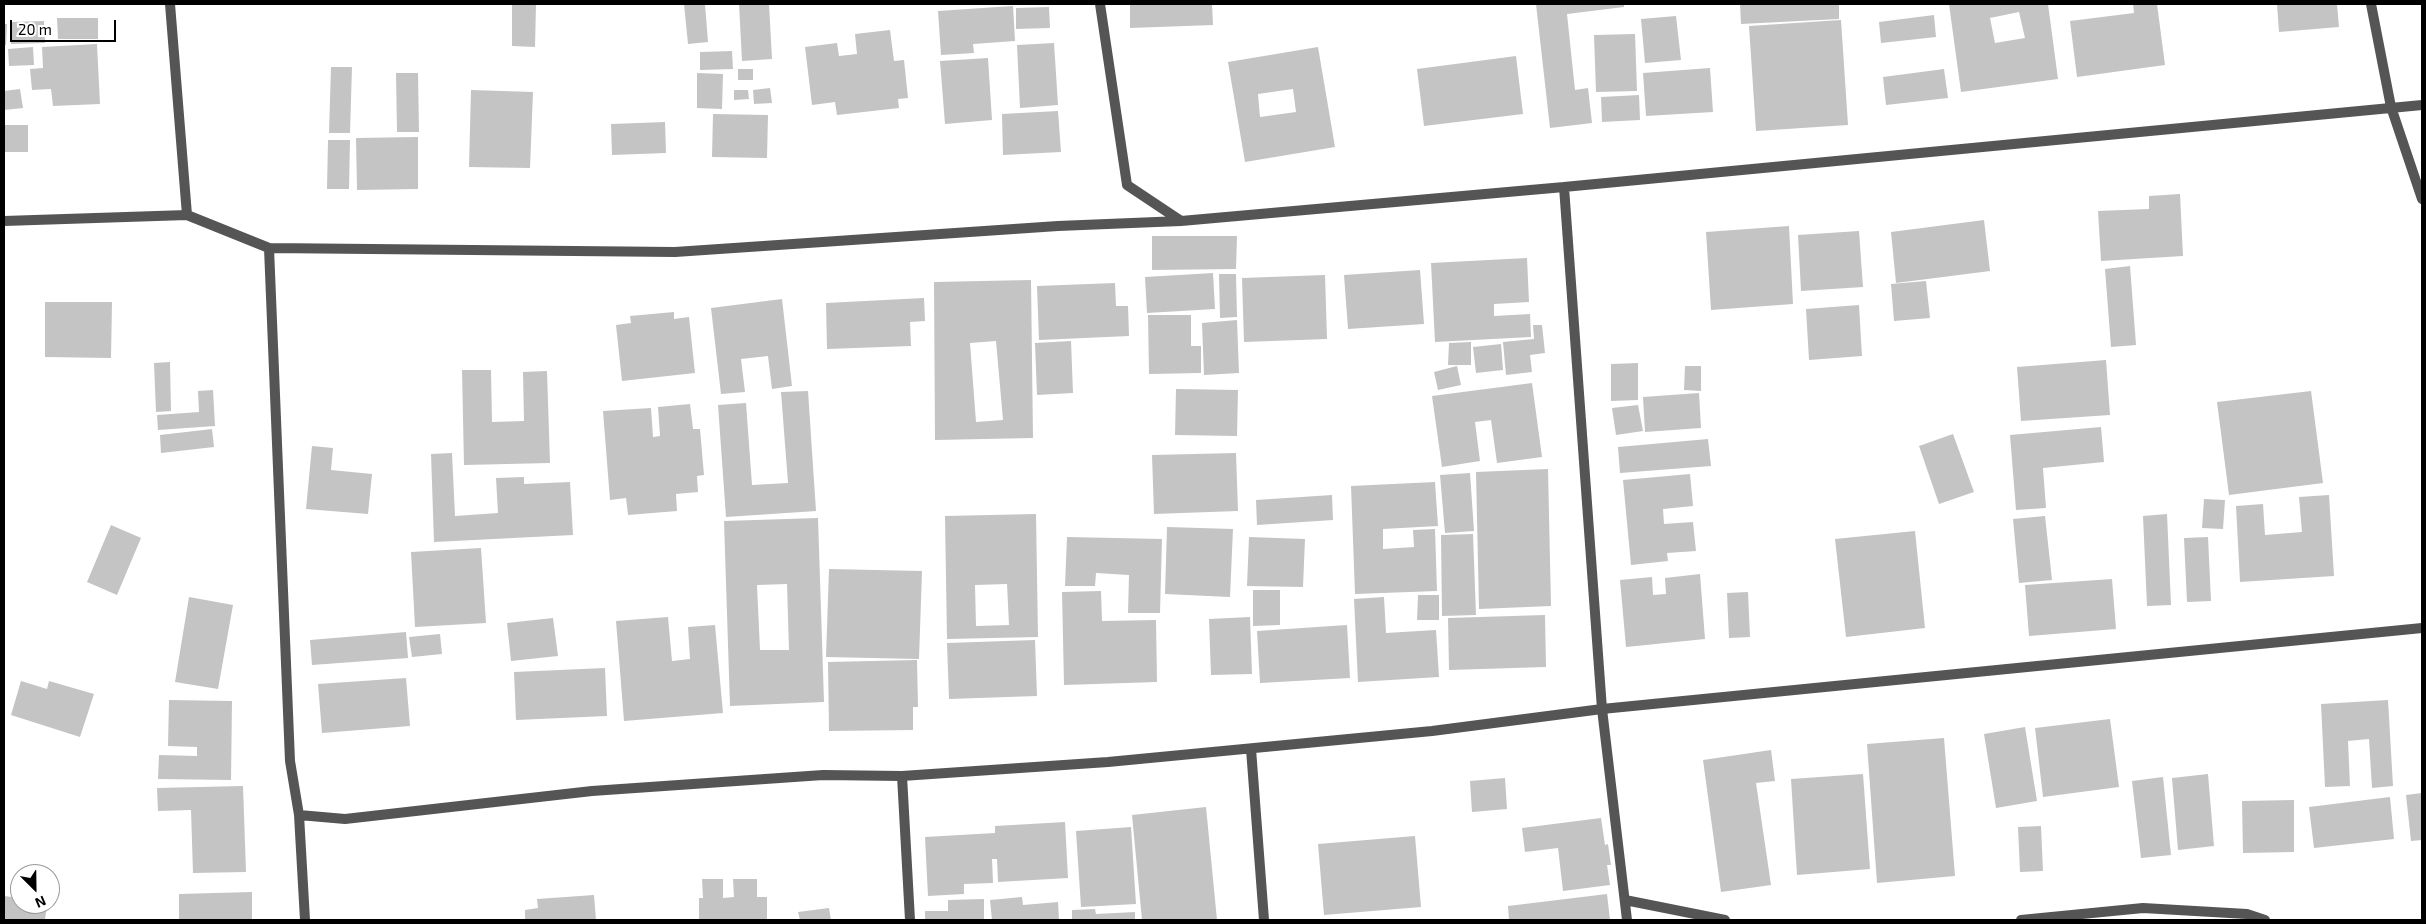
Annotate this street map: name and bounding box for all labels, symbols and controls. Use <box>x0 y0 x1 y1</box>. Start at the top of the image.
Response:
scale bar <box>12 10 119 42</box>
text: 20 m <box>18 20 52 38</box>
north arrow <box>10 864 60 914</box>
text: N <box>33 893 49 912</box>

